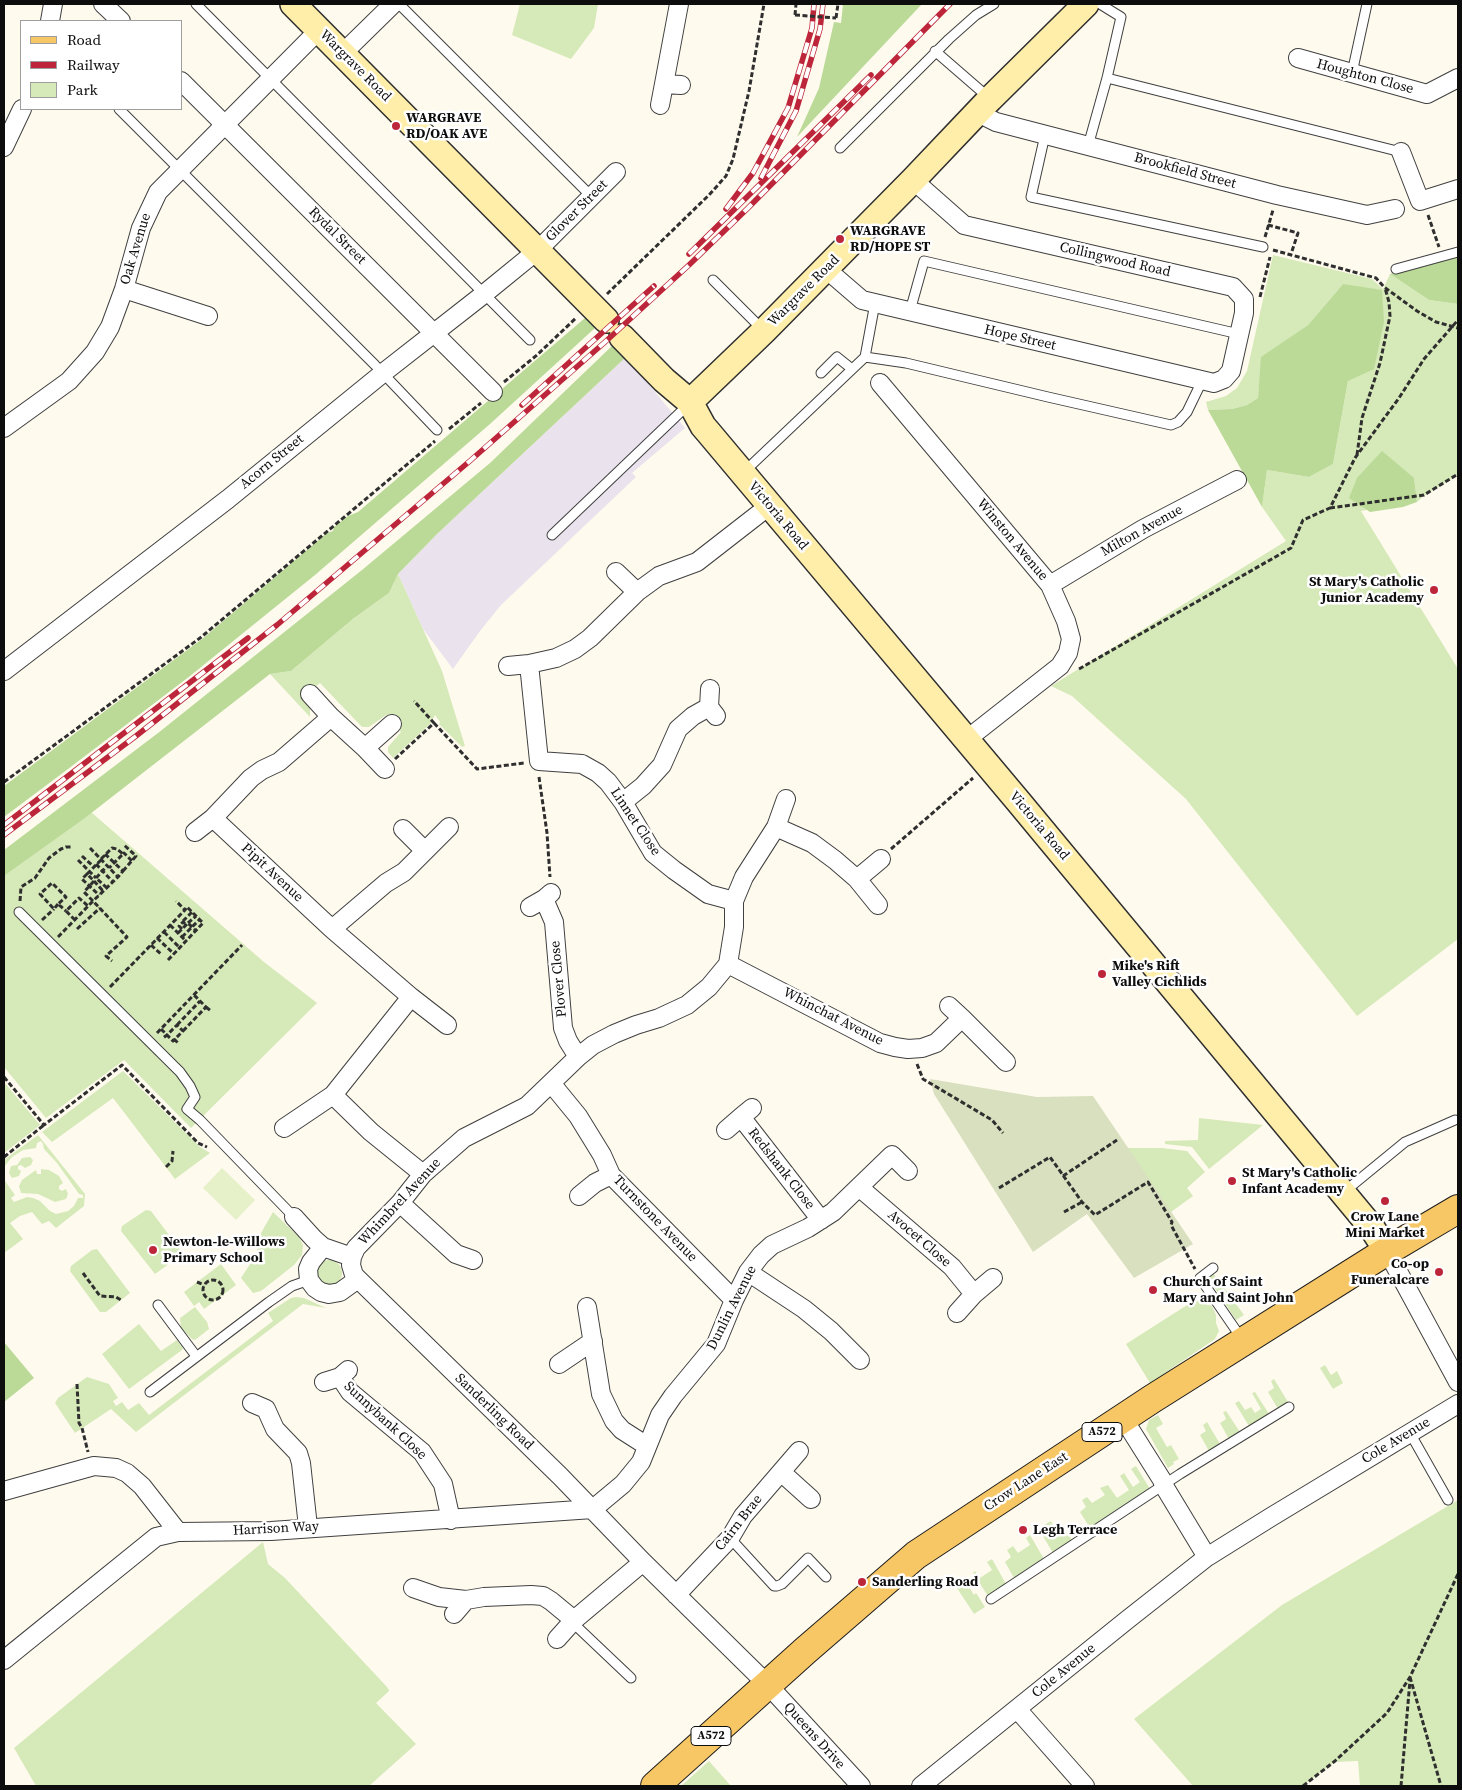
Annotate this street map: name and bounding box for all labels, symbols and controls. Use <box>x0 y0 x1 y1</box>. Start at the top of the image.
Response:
legend <box>20 20 182 110</box>
street label: Wargrave Road <box>316 27 394 105</box>
text: Road <box>67 29 101 50</box>
text: Railway <box>67 54 120 75</box>
street label: Houghton Close <box>1315 56 1415 98</box>
text: Park <box>67 79 98 100</box>
place label: WARGRAVE RD/OAK AVE <box>406 110 487 142</box>
marker: WARGRAVE RD/OAK AVE <box>390 120 402 132</box>
street label: Brookfield Street <box>1132 149 1238 193</box>
street label: Glover Street <box>543 177 611 245</box>
street label: Rydal Street <box>305 204 369 268</box>
street label: Oak Avenue <box>117 211 155 287</box>
place label: WARGRAVE RD/HOPE ST <box>850 223 930 256</box>
marker: WARGRAVE RD/HOPE ST <box>834 233 846 245</box>
street label: Collingwood Road <box>1058 239 1172 281</box>
street label: Wargrave Road <box>765 252 843 330</box>
street label: Hope Street <box>983 322 1057 354</box>
street label: Acorn Street <box>237 431 307 493</box>
street label: Victoria Road <box>744 478 812 554</box>
street label: Winston Avenue <box>973 496 1051 584</box>
street label: Milton Avenue <box>1098 502 1186 560</box>
place label: St Mary's Catholic Junior Academy <box>1309 574 1424 606</box>
marker: St Mary's Catholic Junior Academy <box>1428 584 1440 596</box>
street label: Linnet Close <box>606 785 664 859</box>
street label: Victoria Road <box>1005 788 1073 864</box>
street label: Pipit Avenue <box>238 840 306 906</box>
street label: Plover Close <box>547 940 571 1018</box>
place label: Mike's Rift Valley Cichlids <box>1112 958 1207 990</box>
marker: Mike's Rift Valley Cichlids <box>1096 968 1108 980</box>
street label: Whinchat Avenue <box>780 984 886 1050</box>
street label: Redshank Close <box>744 1125 818 1213</box>
street label: Whimbrel Avenue <box>355 1155 445 1249</box>
place label: St Mary's Catholic Infant Academy <box>1242 1165 1357 1198</box>
street label: Turnstone Avenue <box>609 1172 701 1266</box>
marker: St Mary's Catholic Infant Academy <box>1226 1175 1238 1187</box>
marker: Crow Lane Mini Market <box>1379 1195 1391 1207</box>
street label: Avocet Close <box>884 1207 954 1271</box>
place label: Crow Lane Mini Market <box>1345 1209 1425 1242</box>
place label: Newton-le-Willows Primary School <box>163 1234 285 1266</box>
marker: Newton-le-Willows Primary School <box>147 1244 159 1256</box>
place label: Co-op Funeralcare <box>1351 1256 1429 1288</box>
street label: Dunlin Avenue <box>703 1263 761 1353</box>
marker: Co-op Funeralcare <box>1433 1266 1445 1278</box>
place label: Church of Saint Mary and Saint John <box>1163 1274 1294 1306</box>
marker: Church of Saint Mary and Saint John <box>1147 1284 1159 1296</box>
street label: Sanderling Road <box>451 1370 537 1454</box>
street label: Sunnybank Close <box>340 1378 430 1464</box>
street label: Cole Avenue <box>1359 1414 1433 1468</box>
road number: A572 <box>1082 1422 1122 1441</box>
street label: Crow Lane East <box>981 1449 1071 1515</box>
street label: Cairn Brae <box>712 1492 766 1554</box>
street label: Harrison Way <box>233 1518 319 1540</box>
place label: Legh Terrace <box>1033 1522 1117 1538</box>
marker: Legh Terrace <box>1017 1524 1029 1536</box>
place label: Sanderling Road <box>872 1574 978 1590</box>
marker: Sanderling Road <box>856 1576 868 1588</box>
street label: Cole Avenue <box>1029 1640 1099 1702</box>
street label: Queens Drive <box>780 1699 848 1773</box>
road number: A572 <box>691 1726 731 1745</box>

